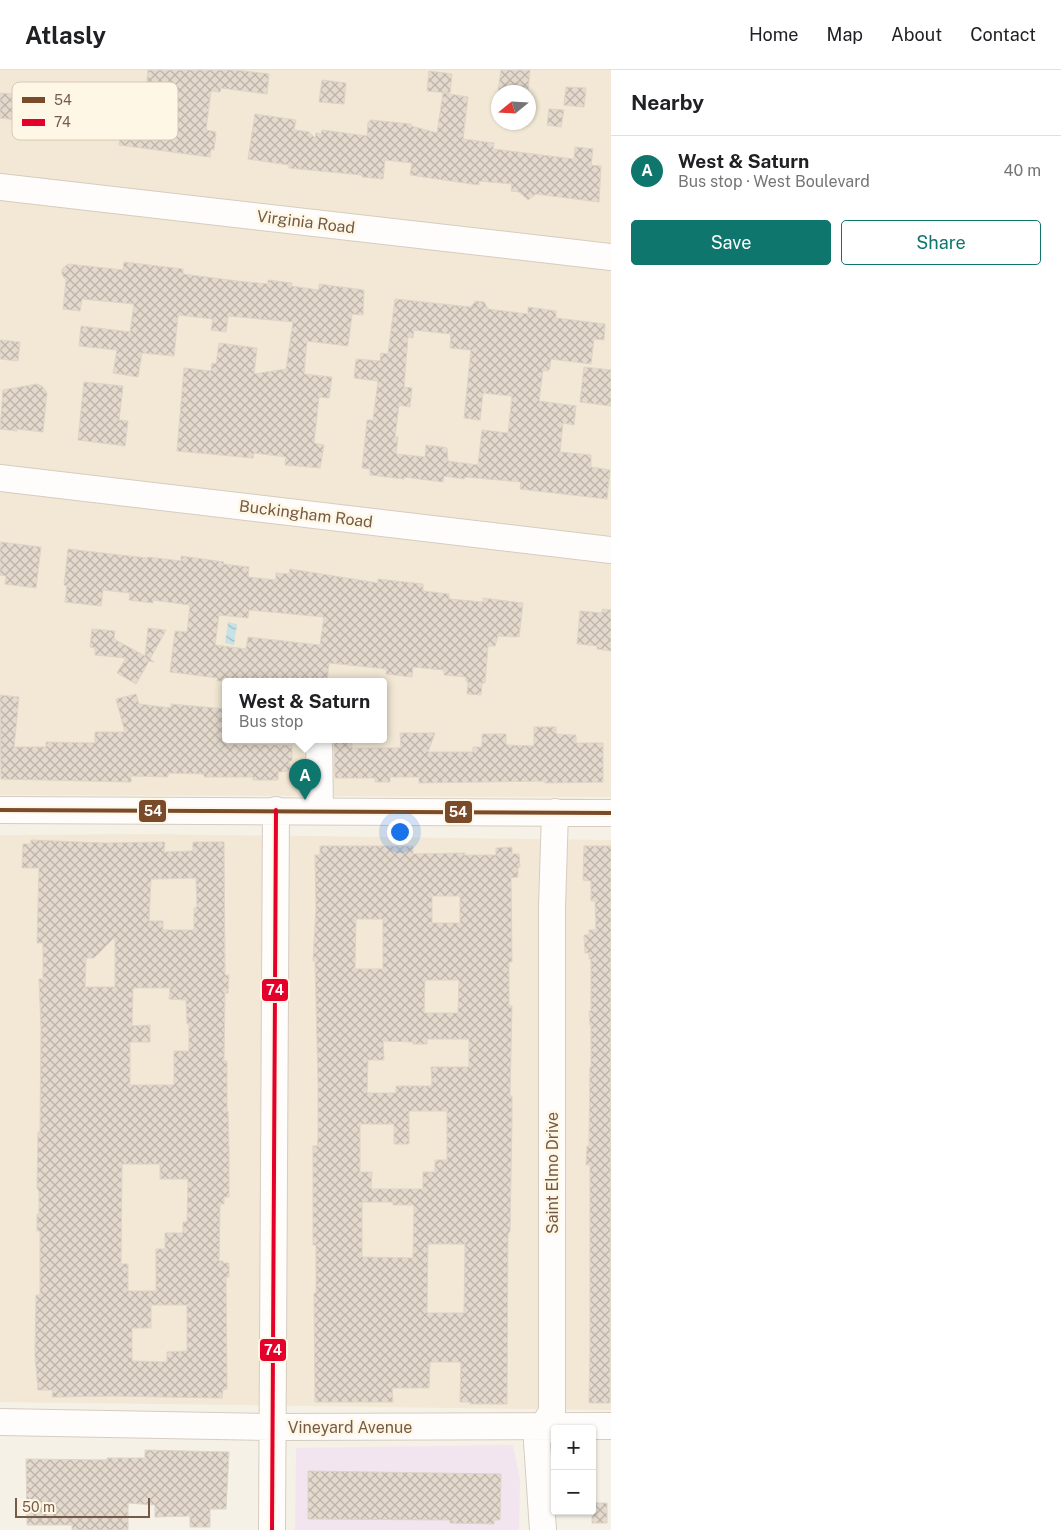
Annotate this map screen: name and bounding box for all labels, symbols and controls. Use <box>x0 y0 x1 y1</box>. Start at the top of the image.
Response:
text: Atlasly <box>25 21 106 49</box>
text: Home <box>749 24 799 45</box>
text: Map <box>827 24 863 45</box>
text: About <box>891 24 942 45</box>
text: Contact <box>970 24 1036 45</box>
legend <box>12 82 178 140</box>
north arrow <box>491 85 536 130</box>
text: Nearby <box>631 90 704 115</box>
text: 54 <box>54 92 72 108</box>
text: 74 <box>54 114 71 130</box>
text: West & Saturn <box>678 150 809 172</box>
text: A <box>641 161 653 180</box>
text: 40 m <box>1003 161 1041 180</box>
text: Bus stop · West Boulevard <box>678 172 870 191</box>
street label: Virginia Road <box>256 207 356 237</box>
button: Save <box>631 220 831 265</box>
button: Share <box>841 220 1041 265</box>
street label: Buckingham Road <box>238 496 374 532</box>
popup <box>222 678 387 743</box>
text: West & Saturn <box>239 690 370 712</box>
text: Bus stop <box>239 712 303 731</box>
pin: A <box>289 759 321 800</box>
line badge: 54 <box>138 799 167 823</box>
line badge: 54 <box>444 800 473 824</box>
text: 54 <box>144 803 162 819</box>
text: 54 <box>449 804 467 820</box>
your location <box>387 819 413 845</box>
line badge: 74 <box>261 978 289 1002</box>
text: 74 <box>266 982 284 998</box>
street label: Saint Elmo Drive <box>543 1112 562 1234</box>
line badge: 74 <box>259 1338 287 1362</box>
text: 74 <box>264 1342 282 1358</box>
street label: Vineyard Avenue <box>288 1418 412 1437</box>
map controls <box>551 1425 596 1515</box>
button: + <box>551 1425 596 1470</box>
button: − <box>551 1470 596 1515</box>
scale bar <box>15 1495 150 1518</box>
text: 50 m <box>22 1499 55 1515</box>

